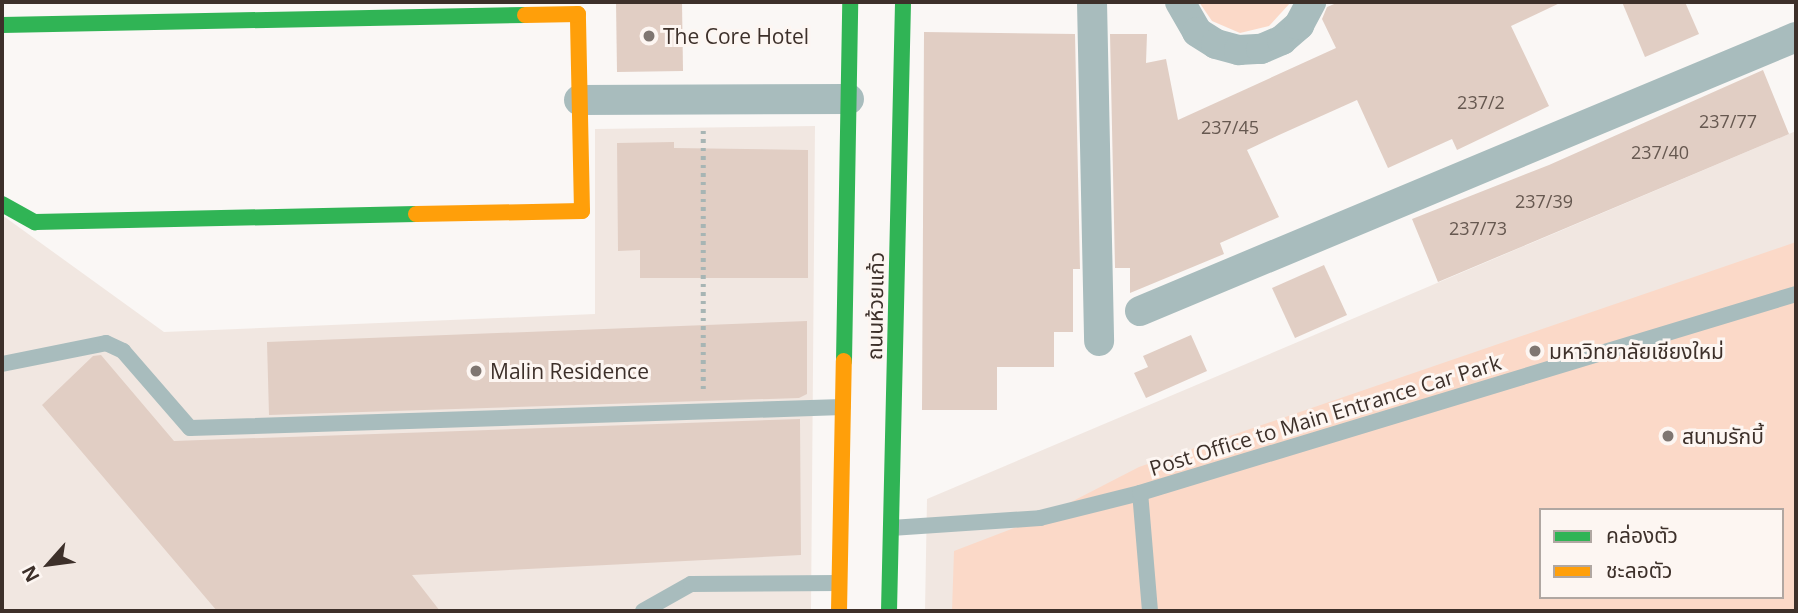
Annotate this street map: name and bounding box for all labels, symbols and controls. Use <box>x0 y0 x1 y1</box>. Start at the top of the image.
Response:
place label: The Core Hotel <box>663 23 809 49</box>
marker: The Core Hotel <box>641 28 657 44</box>
house number: 237/2 <box>1457 91 1505 113</box>
house number: 237/77 <box>1699 110 1757 132</box>
house number: 237/45 <box>1201 116 1259 138</box>
house number: 237/40 <box>1631 141 1689 163</box>
house number: 237/39 <box>1515 190 1573 212</box>
house number: 237/73 <box>1449 217 1507 239</box>
street label: ถนนห้วยแก้ว <box>861 252 889 360</box>
place label: มหาวิทยาลัยเชียงใหม่ <box>1549 338 1724 364</box>
marker: มหาวิทยาลัยเชียงใหม่ <box>1527 343 1543 359</box>
street label: Post Office to Main Entrance Car Park <box>1146 349 1504 481</box>
place label: Malin Residence <box>490 358 649 384</box>
marker: Malin Residence <box>468 363 484 379</box>
place label: สนามรักบี้ <box>1682 423 1764 449</box>
marker: สนามรักบี้ <box>1660 428 1676 444</box>
legend <box>1539 508 1784 599</box>
text: คล่องตัว <box>1606 521 1678 549</box>
north arrow <box>14 529 84 599</box>
text: ชะลอตัว <box>1606 556 1672 584</box>
text: N <box>15 561 46 587</box>

